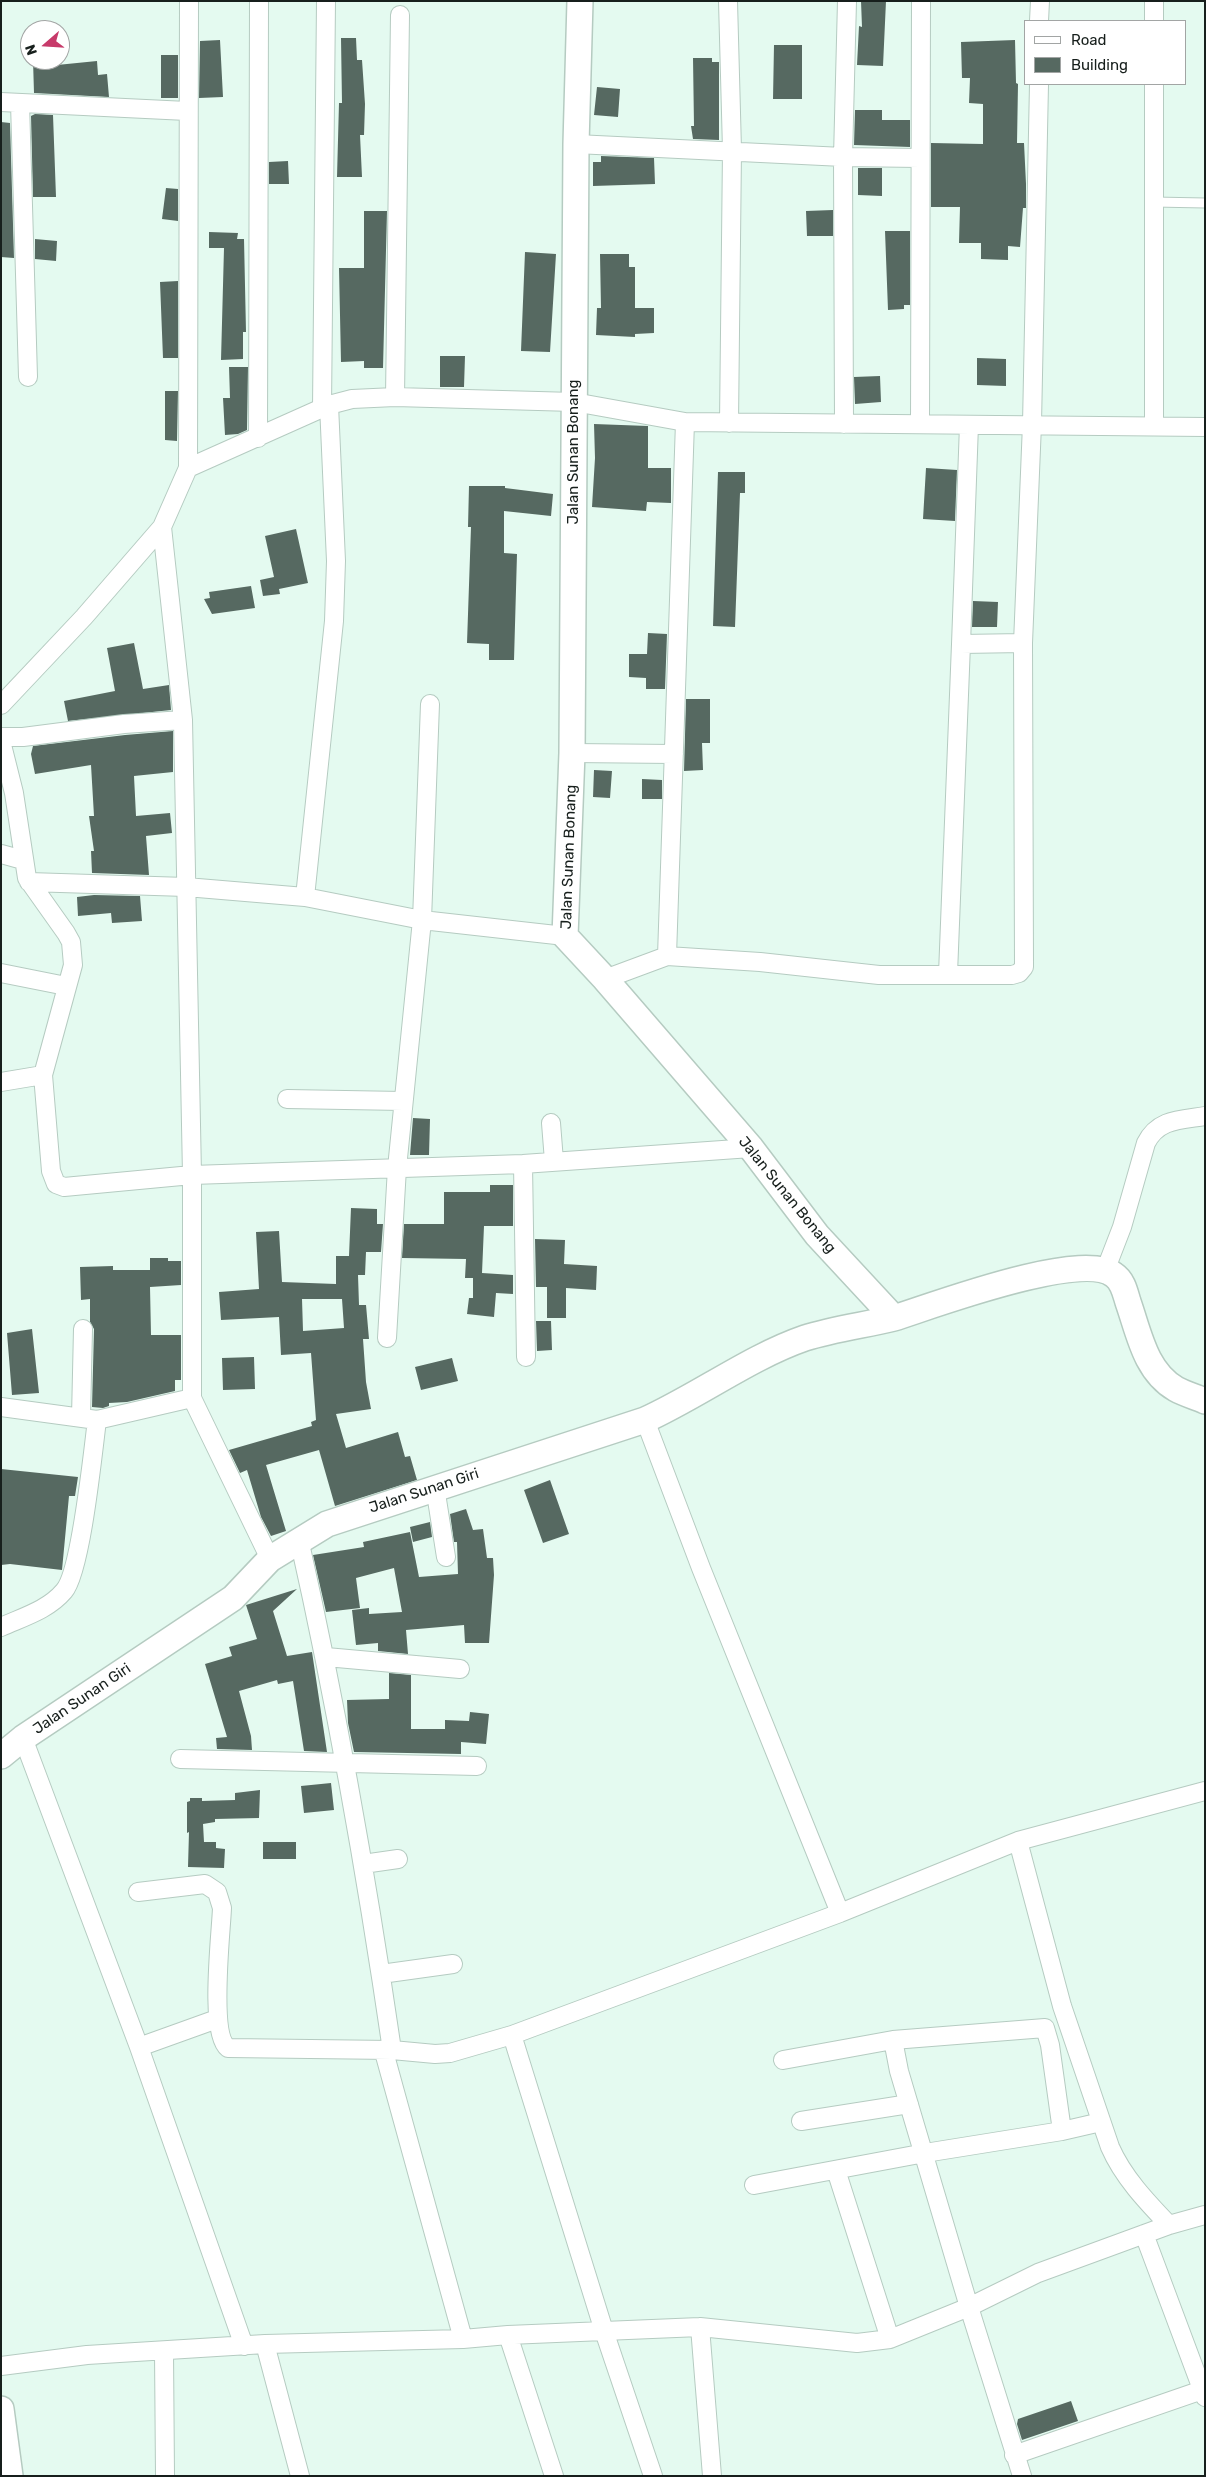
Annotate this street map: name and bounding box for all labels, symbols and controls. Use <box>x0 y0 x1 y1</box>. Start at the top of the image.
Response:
north arrow <box>20 20 70 70</box>
legend <box>1024 20 1186 85</box>
text: Road <box>1071 31 1107 49</box>
text: N <box>22 42 41 57</box>
text: Building <box>1071 56 1128 74</box>
street label: Jalan Sunan Bonang <box>565 380 583 524</box>
street label: Jalan Sunan Bonang <box>557 784 581 930</box>
street label: Jalan Sunan Bonang <box>734 1133 840 1257</box>
street label: Jalan Sunan Giri <box>367 1465 481 1517</box>
street label: Jalan Sunan Giri <box>30 1660 134 1738</box>

